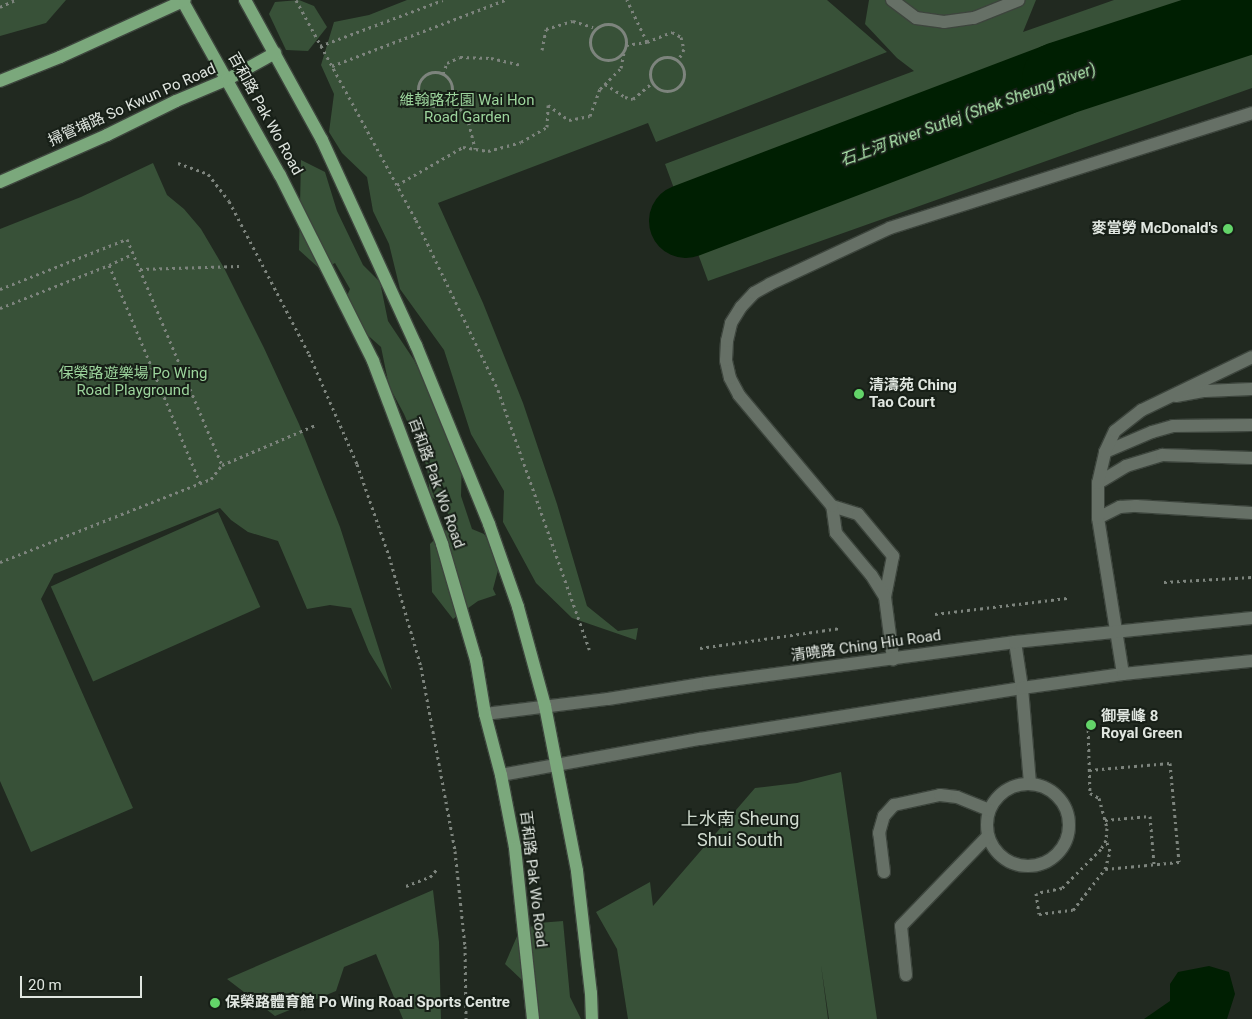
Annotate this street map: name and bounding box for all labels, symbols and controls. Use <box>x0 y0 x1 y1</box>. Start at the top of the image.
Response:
street label: 百和路 Pak Wo Road <box>224 50 306 178</box>
street label: 掃管埔路 So Kwun Po Road <box>45 60 219 150</box>
water label: 石上河 River Sutlej (Shek Sheung River) <box>837 60 1099 170</box>
park label: 維翰路花園 Wai Hon Road Garden <box>400 91 534 126</box>
place label: 麥當勞 McDonald's <box>1092 220 1218 238</box>
marker: 麥當勞 McDonald's <box>1222 223 1234 235</box>
park label: 保榮路遊樂場 Po Wing Road Playground <box>58 364 208 399</box>
place label: 清濤苑 Ching Tao Court <box>869 376 957 411</box>
marker: 清濤苑 Ching Tao Court <box>853 388 865 400</box>
street label: 百和路 Pak Wo Road <box>404 415 468 551</box>
street label: 清曉路 Ching Hiu Road <box>790 627 942 665</box>
place label: 御景峰 8 Royal Green <box>1101 707 1182 742</box>
marker: 御景峰 8 Royal Green <box>1085 719 1097 731</box>
district label: 上水南 Sheung Shui South <box>681 809 799 852</box>
street label: 百和路 Pak Wo Road <box>516 810 550 948</box>
scale bar <box>22 966 145 998</box>
text: 20 m <box>28 976 62 994</box>
place label: 保榮路體育館 Po Wing Road Sports Centre <box>225 994 510 1012</box>
marker: 保榮路體育館 Po Wing Road Sports Centre <box>209 997 221 1009</box>

